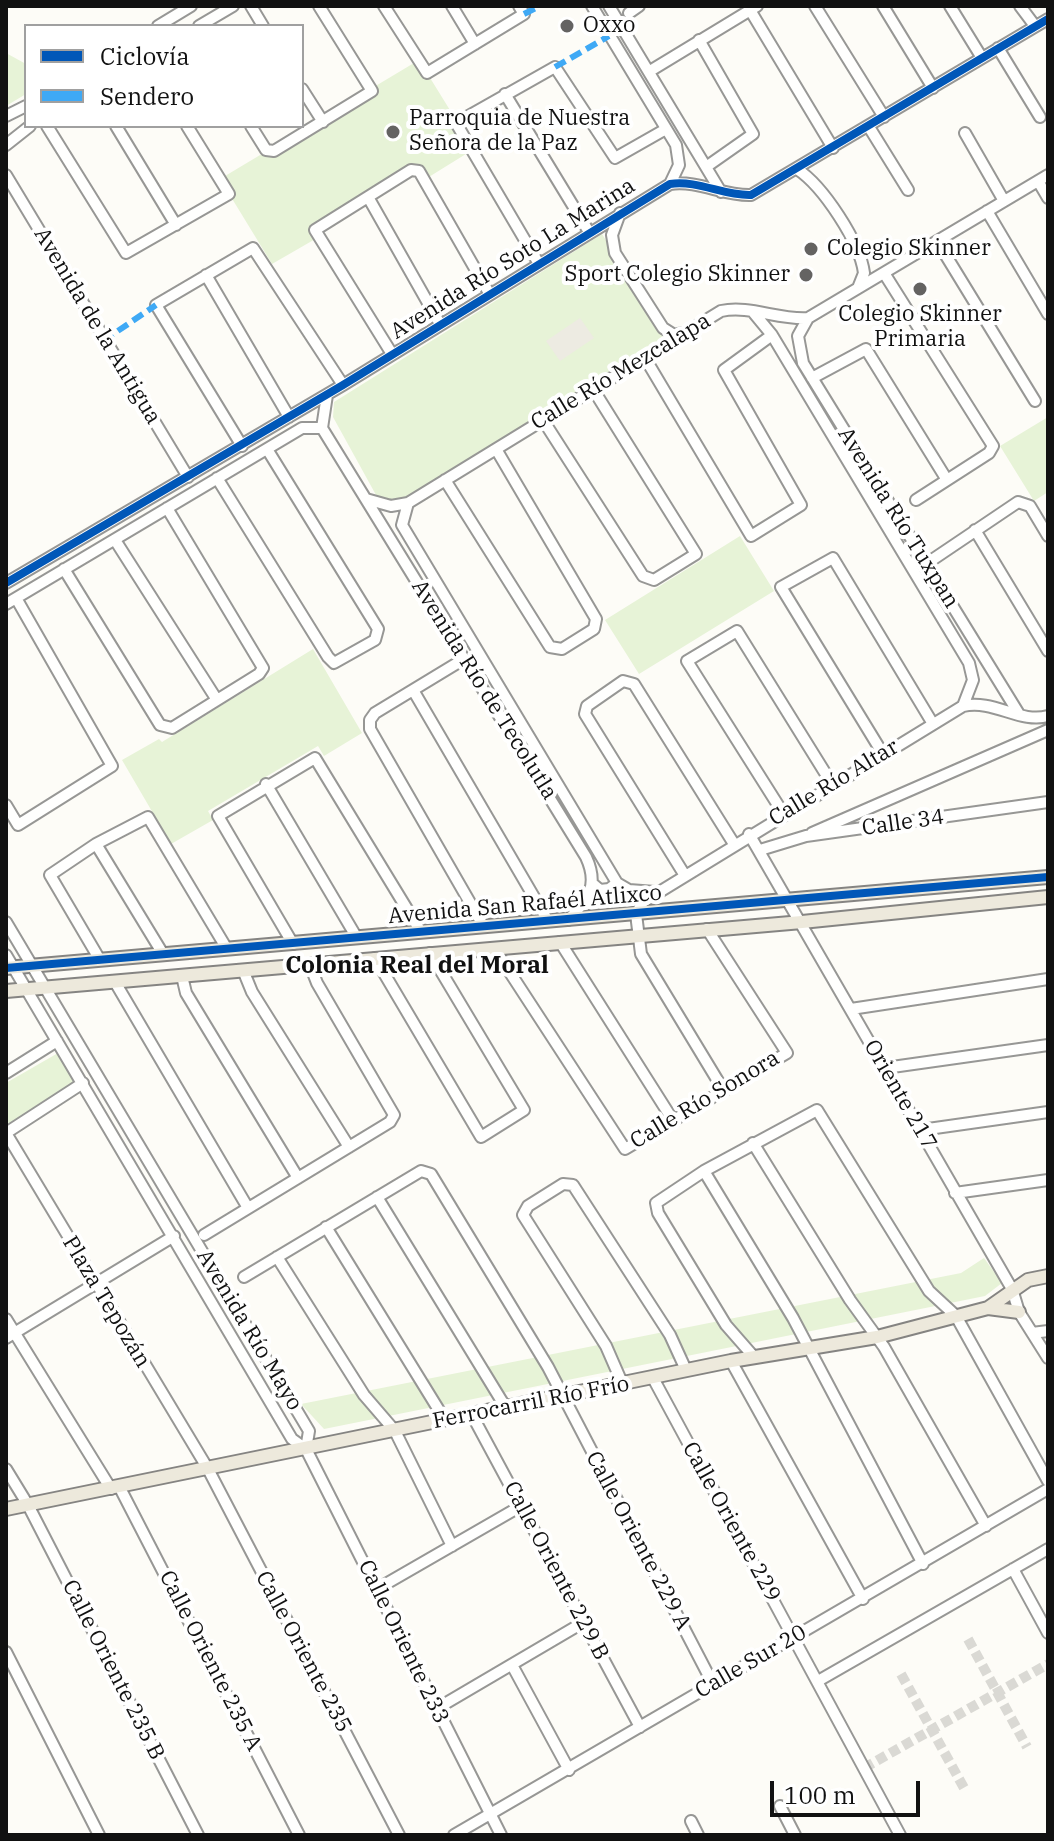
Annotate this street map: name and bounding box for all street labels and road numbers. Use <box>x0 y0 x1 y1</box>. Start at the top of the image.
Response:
street label: Avenida Río Soto La Marina <box>386 173 640 345</box>
street label: Avenida de la Antigua <box>28 223 166 429</box>
street label: Calle Río Mezcalapa <box>526 308 716 436</box>
street label: Avenida Río Tuxpan <box>832 423 964 613</box>
street label: Avenida Río de Tecolutla <box>405 575 563 805</box>
street label: Calle Río Altar <box>764 734 904 832</box>
street label: Calle 34 <box>860 804 946 842</box>
street label: Avenida San Rafaél Atlixco <box>387 880 663 930</box>
street label: Oriente 217 <box>858 1035 942 1155</box>
street label: Calle Río Sonora <box>626 1045 784 1155</box>
street label: Plaza Tepozán <box>56 1231 156 1373</box>
street label: Avenida Río Mayo <box>190 1245 308 1415</box>
street label: Ferrocarril Río Frío <box>430 1371 632 1435</box>
street label: Calle Oriente 229 <box>676 1437 786 1607</box>
street label: Calle Oriente 229 A <box>580 1447 696 1635</box>
street label: Calle Oriente 229 B <box>498 1477 614 1665</box>
street label: Calle Oriente 233 <box>352 1556 454 1728</box>
street label: Calle Oriente 235 A <box>153 1566 267 1756</box>
street label: Calle Oriente 235 <box>249 1567 357 1737</box>
street label: Calle Oriente 235 B <box>56 1576 170 1764</box>
street label: Calle Sur 20 <box>691 1620 811 1704</box>

